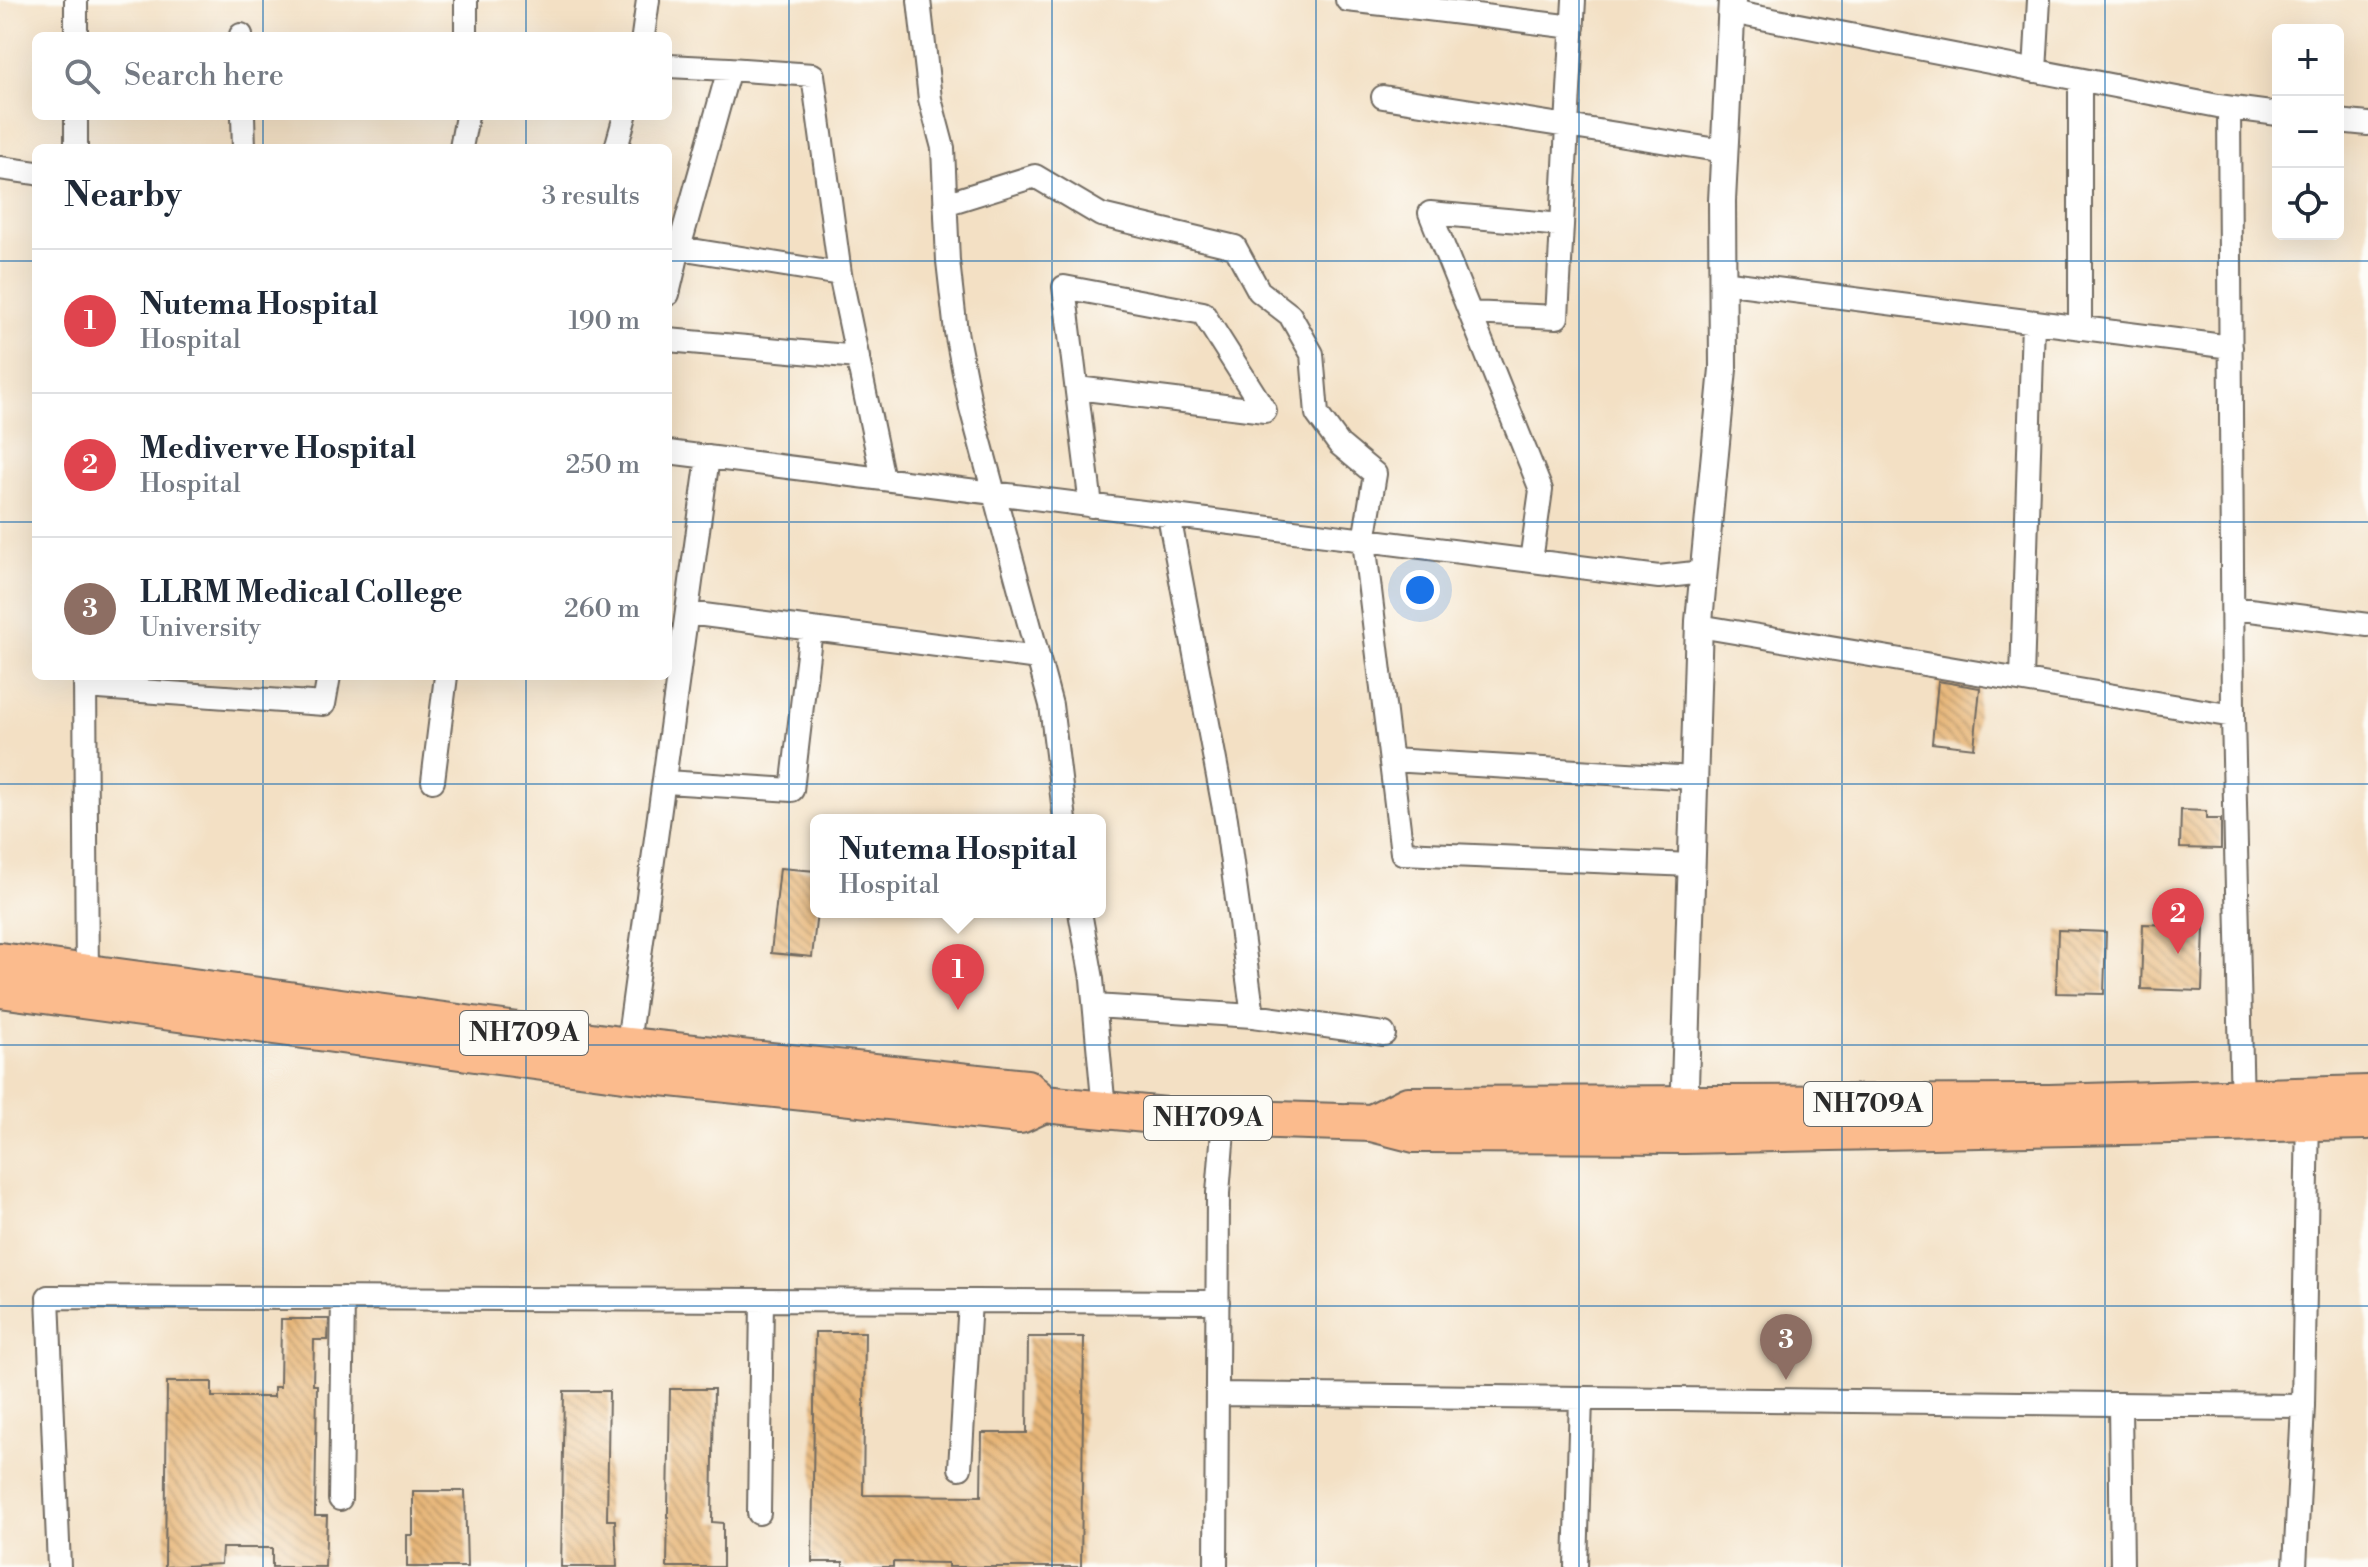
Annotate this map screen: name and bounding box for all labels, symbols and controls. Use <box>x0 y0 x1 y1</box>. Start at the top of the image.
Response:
map controls <box>2272 24 2344 240</box>
button: + <box>2272 24 2344 96</box>
search box <box>32 32 672 120</box>
icon: search <box>60 54 104 98</box>
text: Search here <box>124 57 284 95</box>
button: − <box>2272 96 2344 168</box>
button: locate <box>2272 168 2344 240</box>
text: Nearby <box>64 175 182 217</box>
text: 3 results <box>542 180 640 212</box>
text: Nutema Hospital <box>140 286 378 324</box>
text: 1 <box>84 305 96 337</box>
text: 190 m <box>569 305 640 337</box>
text: Hospital <box>140 324 241 356</box>
text: Mediverve Hospital <box>140 430 416 468</box>
text: 2 <box>82 449 98 481</box>
text: 250 m <box>565 449 640 481</box>
text: Hospital <box>140 468 241 500</box>
your location <box>1400 570 1440 610</box>
text: LLRM Medical College <box>140 574 463 612</box>
text: 3 <box>82 593 98 625</box>
text: 260 m <box>564 593 640 625</box>
text: University <box>140 612 261 644</box>
popup <box>810 814 1106 918</box>
text: Nutema Hospital <box>839 831 1077 869</box>
text: Hospital <box>839 869 940 901</box>
pin: 2 <box>2152 888 2204 954</box>
pin: 1 <box>932 944 984 1010</box>
road number: NH709A <box>460 1011 588 1055</box>
road number: NH709A <box>1804 1082 1932 1126</box>
road number: NH709A <box>1144 1096 1272 1140</box>
pin: 3 <box>1760 1314 1812 1380</box>

